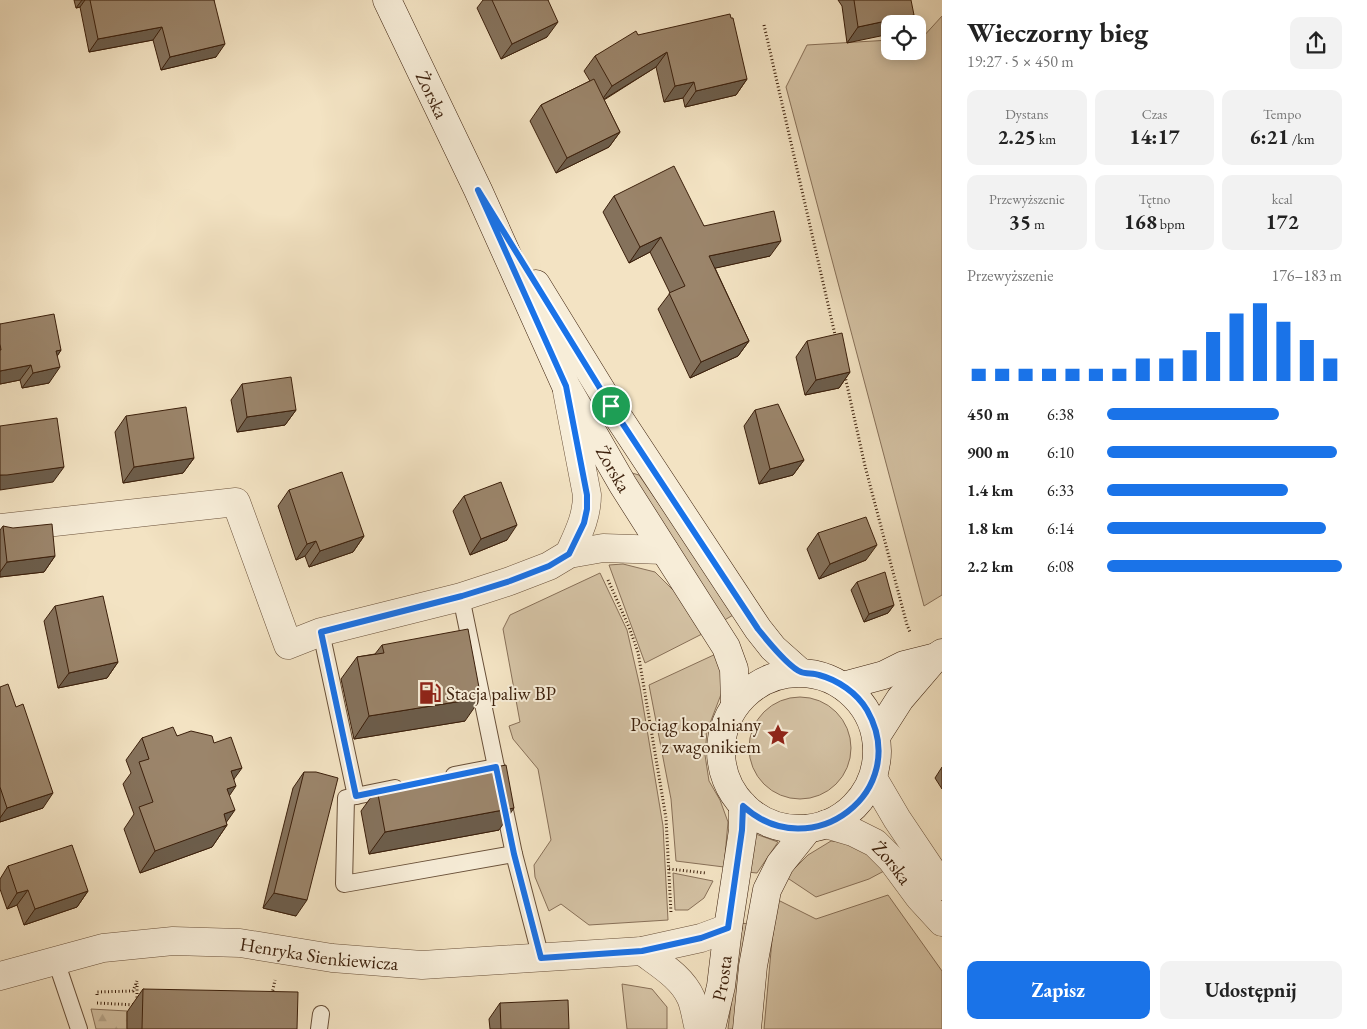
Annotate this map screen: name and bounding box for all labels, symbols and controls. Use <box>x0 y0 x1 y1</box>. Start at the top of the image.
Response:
text: Wieczorny bieg <box>967 14 1148 50</box>
map controls <box>881 15 926 60</box>
button: locate <box>881 15 926 60</box>
button: share <box>1290 17 1342 69</box>
text: 19:27 · 5 × 450 m <box>967 51 1074 72</box>
street label: Żorska <box>410 67 455 123</box>
text: Dystans <box>1005 105 1048 123</box>
text: Czas <box>1142 105 1167 123</box>
text: Tempo <box>1263 105 1301 123</box>
text: 2.25 <box>997 123 1036 150</box>
text: 14:17 <box>1129 123 1180 150</box>
text: 6:21 <box>1250 123 1289 150</box>
text: km <box>1036 130 1056 148</box>
text: /km <box>1289 130 1315 148</box>
text: Przewyższenie <box>989 190 1065 208</box>
text: Tętno <box>1138 190 1170 208</box>
text: kcal <box>1272 190 1293 208</box>
text: 35 <box>1009 208 1031 235</box>
text: 168 <box>1124 208 1157 235</box>
text: 172 <box>1265 208 1299 235</box>
text: m <box>1031 215 1045 233</box>
text: bpm <box>1157 215 1185 233</box>
text: Przewyższenie <box>967 265 1054 286</box>
text: 176–183 m <box>1271 265 1342 286</box>
pin <box>590 385 632 427</box>
icon: arrive <box>597 392 625 420</box>
text: 450 m <box>967 404 1009 425</box>
text: 6:38 <box>1047 404 1074 425</box>
street label: Żorska <box>590 441 637 497</box>
text: 900 m <box>967 442 1009 463</box>
text: 6:10 <box>1047 442 1074 463</box>
text: 1.4 km <box>967 480 1013 501</box>
text: 6:33 <box>1047 480 1074 501</box>
text: 1.8 km <box>967 518 1013 539</box>
text: 6:14 <box>1047 518 1074 539</box>
text: 2.2 km <box>967 556 1013 577</box>
text: 6:08 <box>1047 556 1074 577</box>
fuel station icon: Stacja paliw BP <box>417 680 443 706</box>
place label: Stacja paliw BP <box>446 681 557 706</box>
place label: Pociąg kopalniany z wagonikiem <box>630 712 762 759</box>
place icon: Pociąg kopalniany z wagonikiem <box>765 722 791 748</box>
street label: Żorska <box>867 835 918 890</box>
street label: Henryka Sienkiewicza <box>238 931 400 976</box>
street label: Prosta <box>705 953 737 1004</box>
button: Zapisz <box>967 961 1150 1019</box>
button: Udostępnij <box>1160 961 1342 1019</box>

